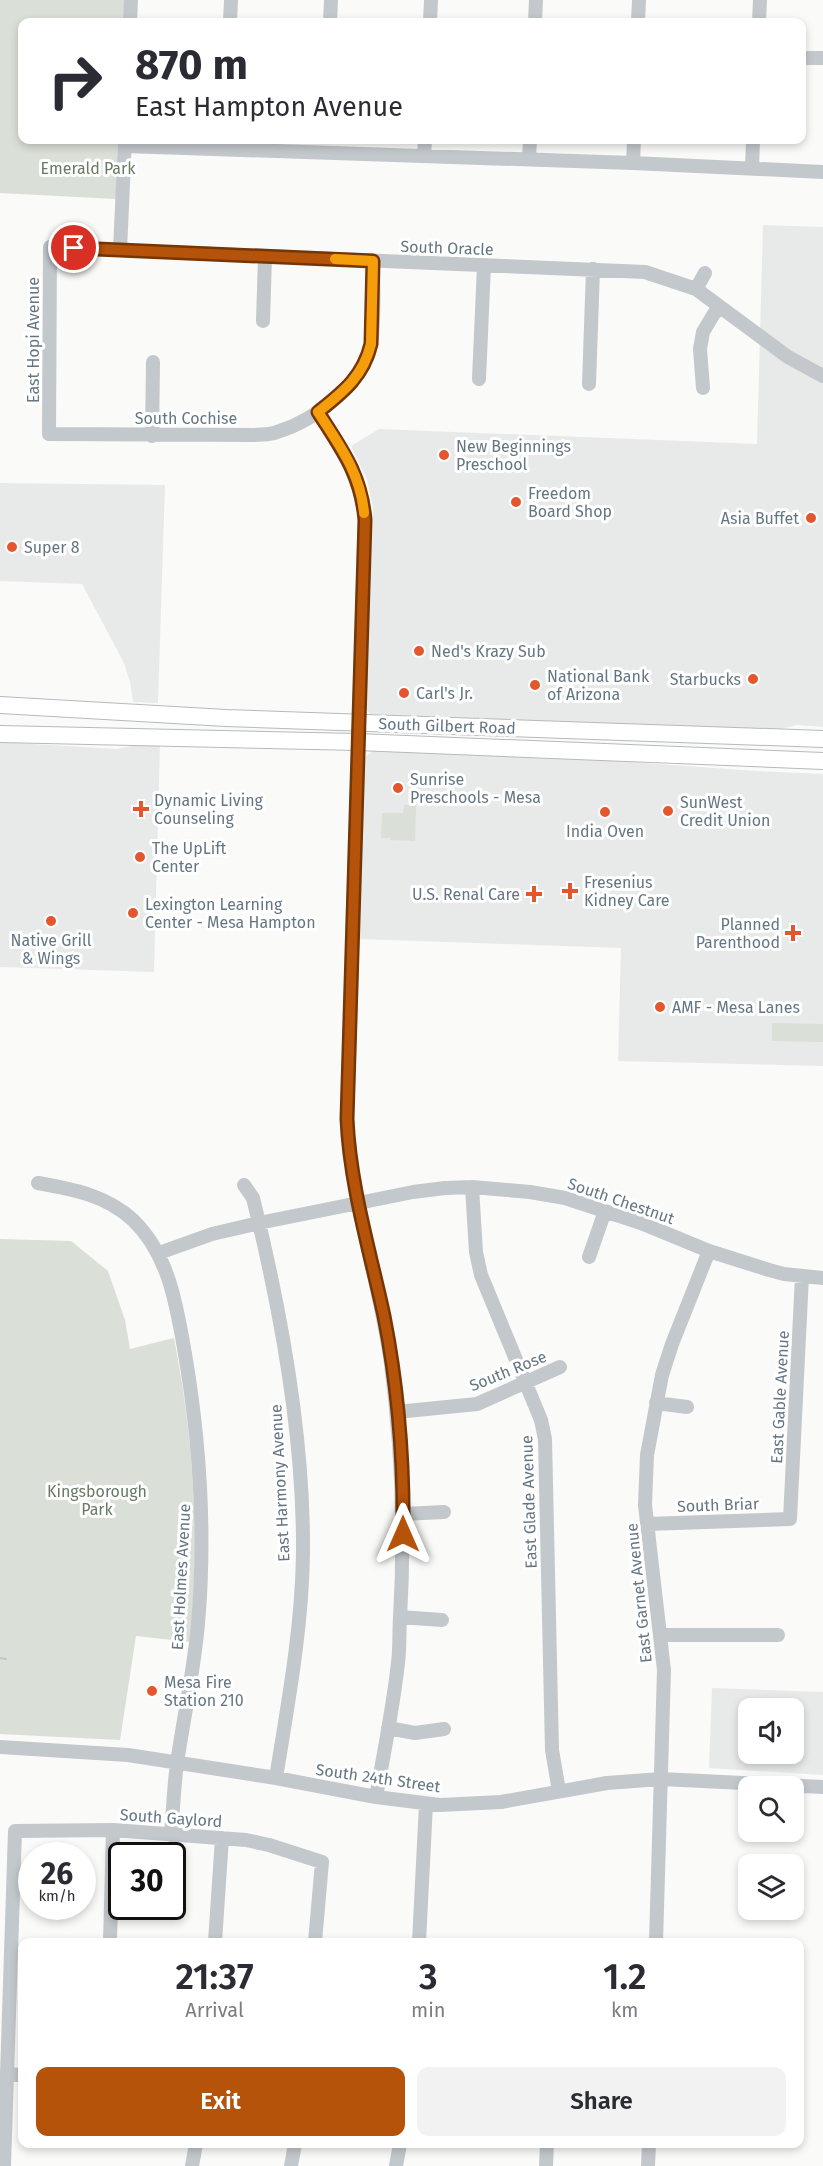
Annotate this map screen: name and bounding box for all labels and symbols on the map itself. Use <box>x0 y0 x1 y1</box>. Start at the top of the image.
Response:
park label: Emerald Park <box>41 159 136 178</box>
pin <box>48 222 99 273</box>
street label: South Oracle <box>400 237 494 259</box>
street label: East Hopi Avenue <box>24 277 43 403</box>
street label: South Cochise <box>135 409 237 428</box>
place label: New Beginnings Preschool <box>456 437 571 474</box>
marker: New Beginnings Preschool <box>437 448 451 462</box>
place label: Freedom Board Shop <box>528 484 612 521</box>
marker: Freedom Board Shop <box>509 495 523 509</box>
place label: Asia Buffet <box>721 509 799 528</box>
marker: Asia Buffet <box>804 511 818 525</box>
place label: Super 8 <box>24 538 80 557</box>
marker: Super 8 <box>5 540 19 554</box>
place label: Ned's Krazy Sub <box>431 642 546 661</box>
marker: Ned's Krazy Sub <box>412 644 426 658</box>
place label: National Bank of Arizona <box>547 667 650 704</box>
place label: Starbucks <box>670 670 741 689</box>
marker: Starbucks <box>746 672 760 686</box>
marker: National Bank of Arizona <box>528 678 542 692</box>
place label: Carl's Jr. <box>416 684 473 703</box>
marker: Carl's Jr. <box>397 686 411 700</box>
street label: South Gilbert Road <box>378 714 516 738</box>
place label: Sunrise Preschools - Mesa <box>410 770 541 807</box>
marker: Sunrise Preschools - Mesa <box>391 781 405 795</box>
place label: Dynamic Living Counseling <box>154 791 264 828</box>
place label: SunWest Credit Union <box>680 793 770 830</box>
marker: Dynamic Living Counseling <box>132 800 150 818</box>
marker: SunWest Credit Union <box>661 804 675 818</box>
marker: India Oven <box>598 805 612 819</box>
place label: India Oven <box>566 822 644 841</box>
place label: The UpLift Center <box>152 839 227 876</box>
marker: The UpLift Center <box>133 850 147 864</box>
place label: Fresenius Kidney Care <box>584 873 670 910</box>
marker: Fresenius Kidney Care <box>561 882 579 900</box>
place label: U.S. Renal Care <box>412 885 520 904</box>
marker: U.S. Renal Care <box>525 885 543 903</box>
place label: Lexington Learning Center - Mesa Hampton <box>145 895 316 932</box>
marker: Lexington Learning Center - Mesa Hampton <box>126 906 140 920</box>
marker: Native Grill & Wings <box>44 914 58 928</box>
place label: Planned Parenthood <box>696 915 780 952</box>
marker: Planned Parenthood <box>784 924 802 942</box>
place label: Native Grill & Wings <box>11 931 92 968</box>
place label: AMF - Mesa Lanes <box>672 998 800 1017</box>
marker: AMF - Mesa Lanes <box>653 1000 667 1014</box>
street label: South Chestnut <box>565 1174 677 1228</box>
street label: East Gable Avenue <box>767 1330 793 1464</box>
street label: South Rose <box>467 1347 549 1395</box>
street label: East Harmony Avenue <box>266 1404 294 1562</box>
street label: East Glade Avenue <box>517 1435 541 1569</box>
park label: Kingsborough Park <box>47 1482 147 1519</box>
street label: South Briar <box>677 1494 760 1516</box>
position arrow <box>371 1502 435 1566</box>
street label: East Holmes Avenue <box>168 1503 194 1651</box>
street label: East Garnet Avenue <box>622 1522 656 1664</box>
place label: Mesa Fire Station 210 <box>164 1673 244 1710</box>
marker: Mesa Fire Station 210 <box>145 1684 159 1698</box>
street label: South 24th Street <box>314 1760 442 1796</box>
street label: South Gaylord <box>119 1805 223 1831</box>
speed limit sign: 30 <box>108 1842 186 1920</box>

